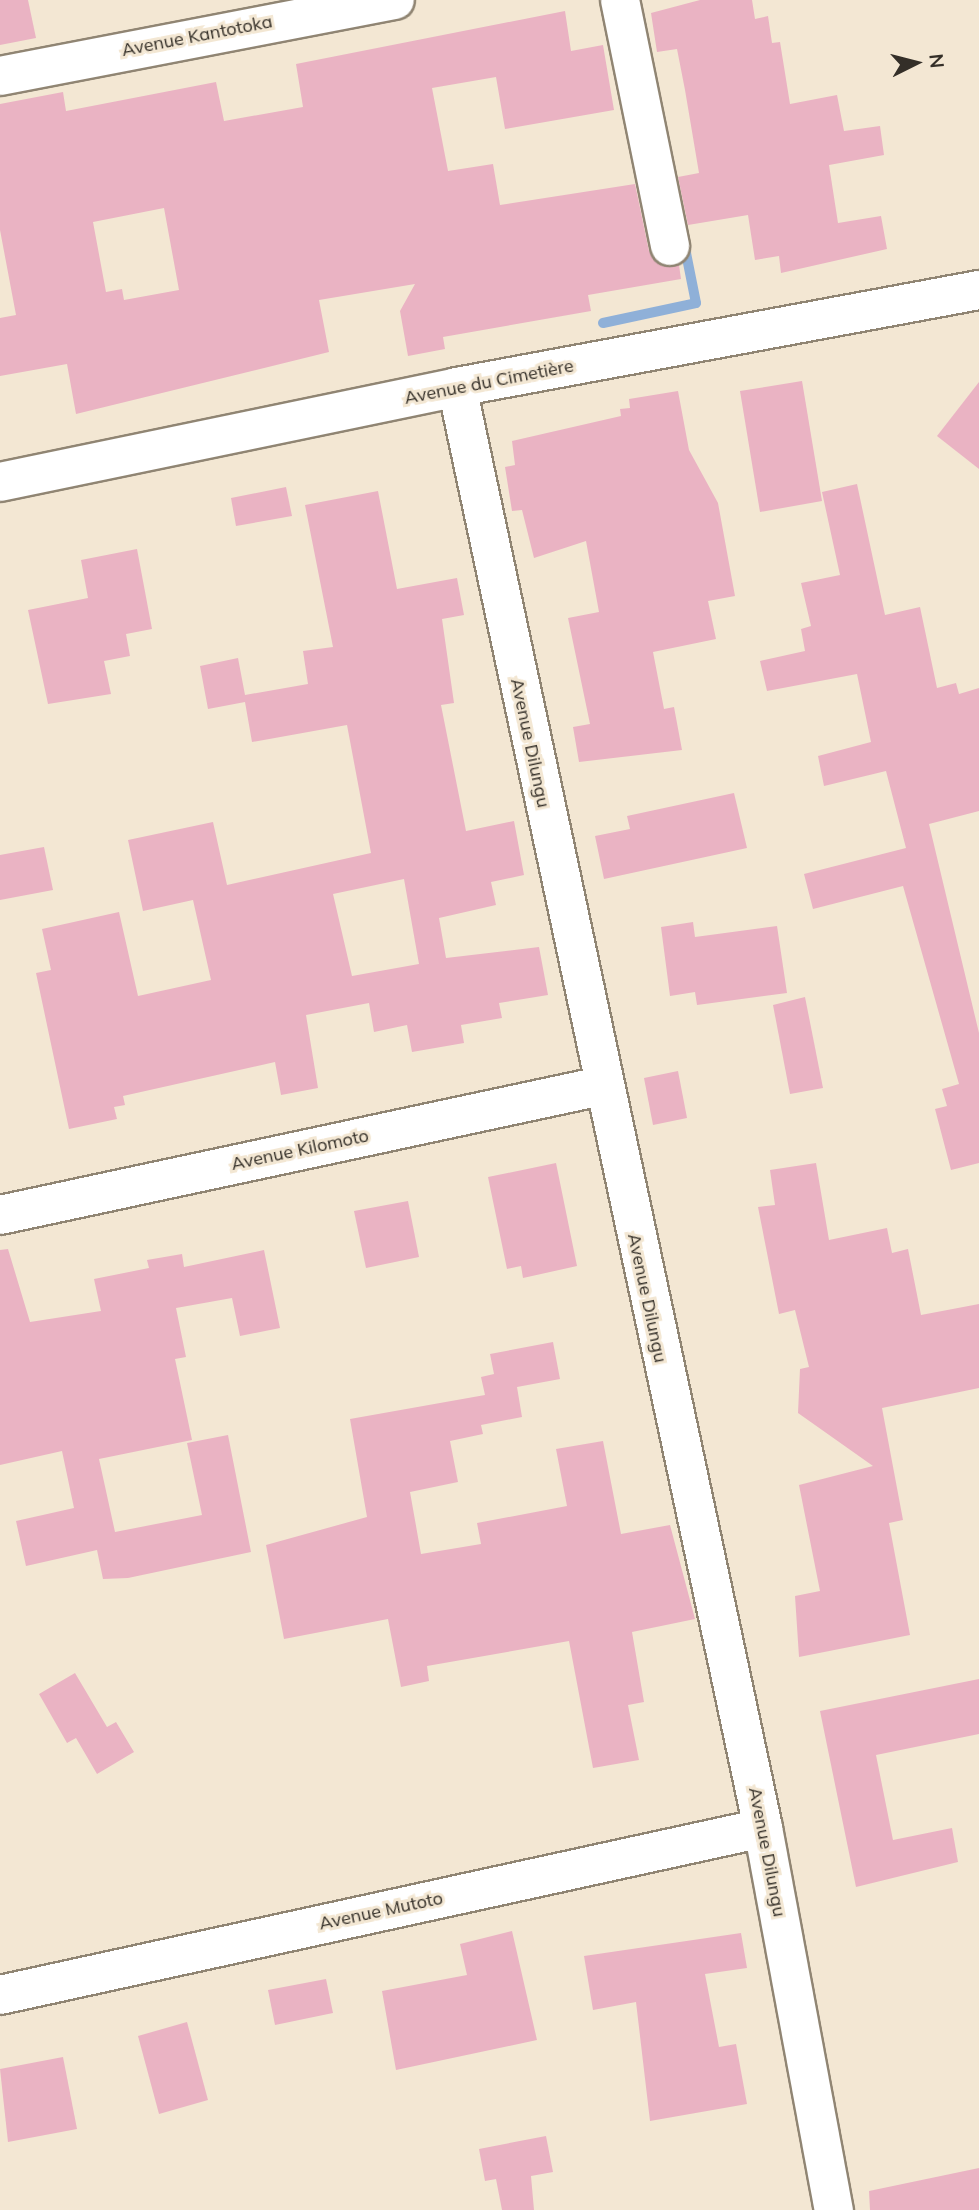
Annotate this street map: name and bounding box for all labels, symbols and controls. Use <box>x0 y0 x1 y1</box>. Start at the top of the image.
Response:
street label: Avenue Kantotoka <box>120 11 274 61</box>
north arrow <box>881 28 951 98</box>
text: N <box>924 52 950 69</box>
street label: Avenue du Cimetière <box>402 355 576 409</box>
street label: Avenue Dilungu <box>506 676 554 810</box>
street label: Avenue Kilomoto <box>229 1125 371 1175</box>
street label: Avenue Dilungu <box>623 1231 671 1365</box>
street label: Avenue Dilungu <box>744 1785 790 1919</box>
street label: Avenue Mutoto <box>317 1887 445 1935</box>

